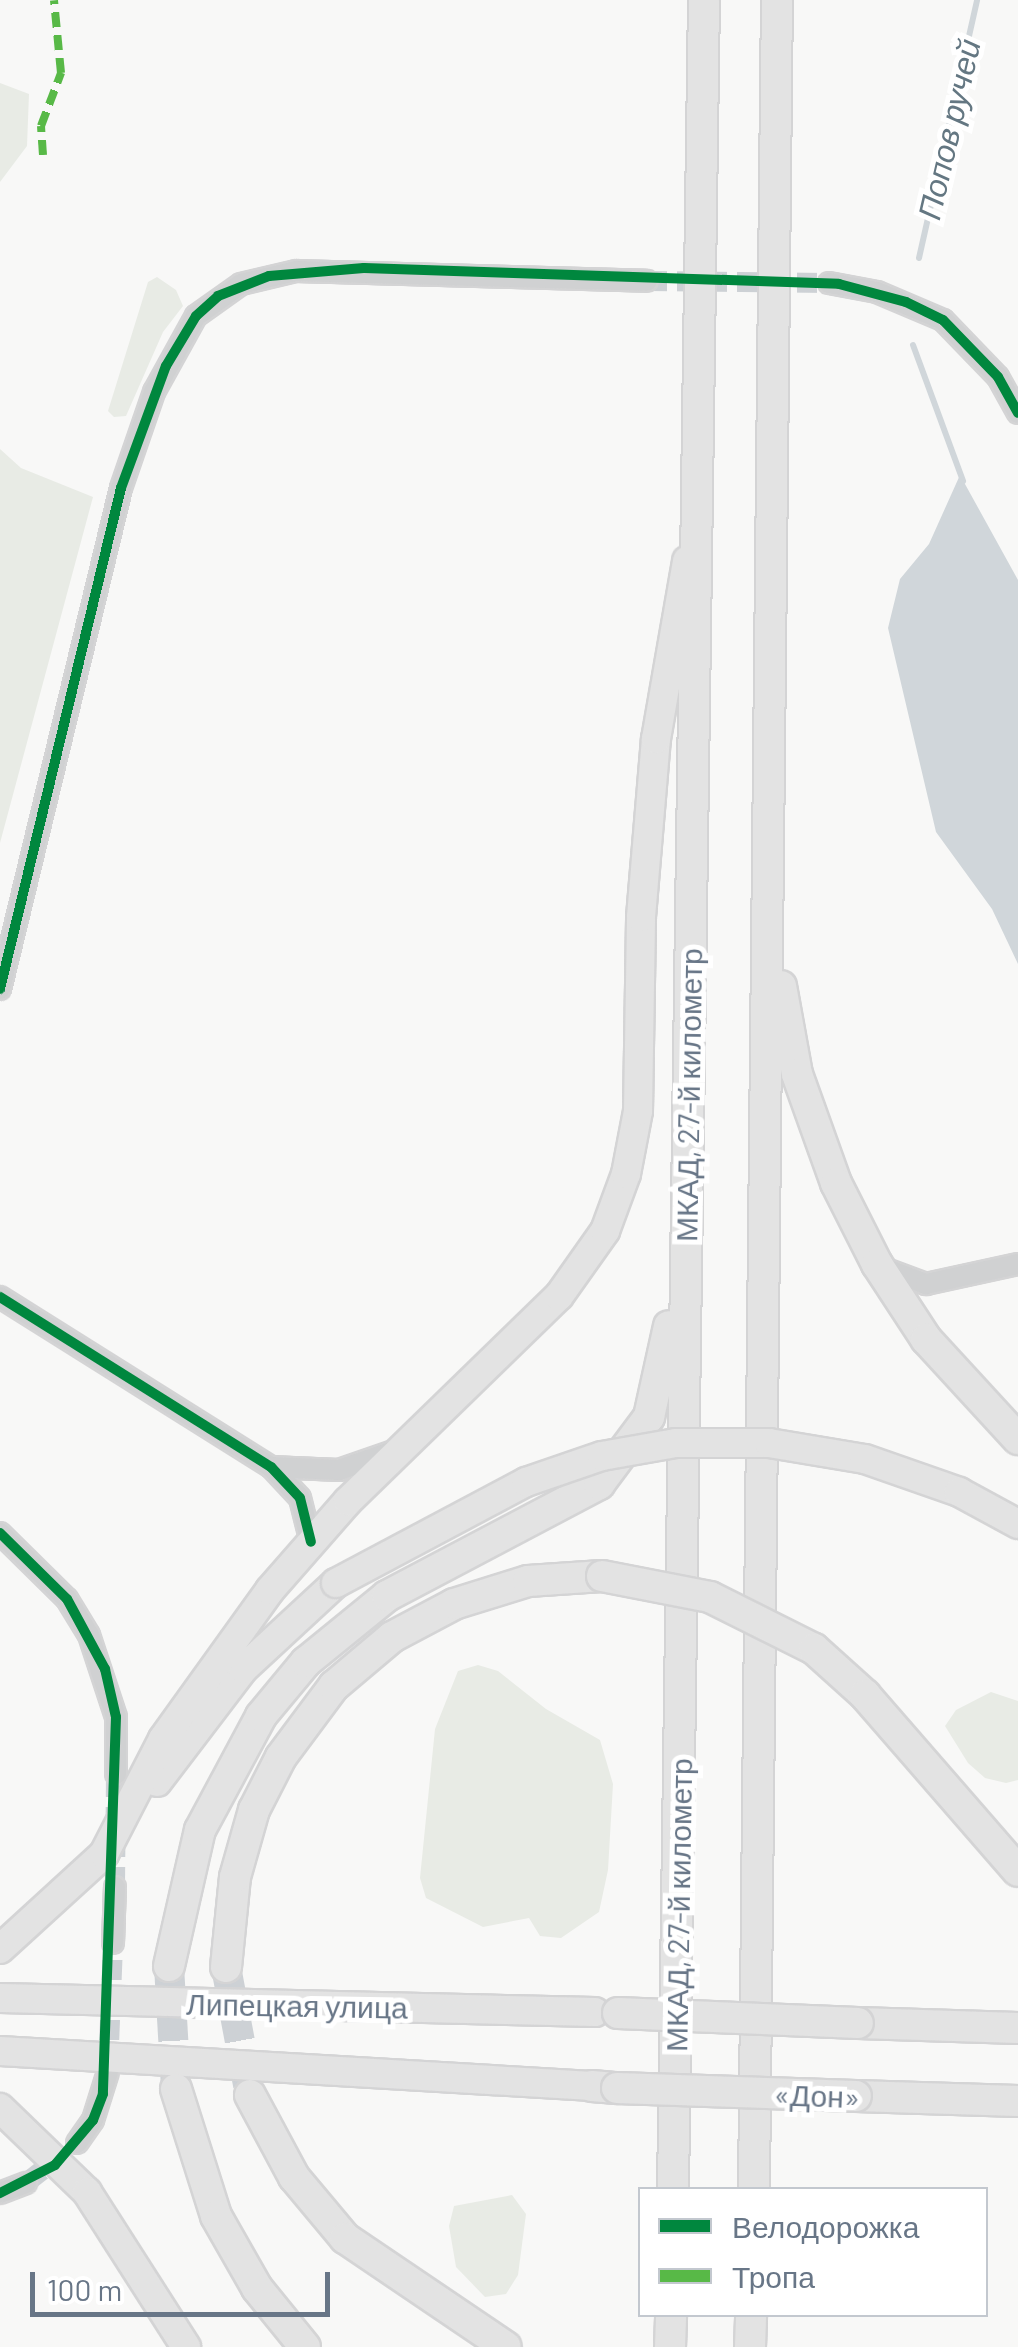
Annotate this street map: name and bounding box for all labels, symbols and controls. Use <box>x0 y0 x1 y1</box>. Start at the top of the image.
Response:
water label: Попов ручей <box>909 35 987 223</box>
street label: МКАД, 27-й километр <box>667 948 709 1242</box>
street label: МКАД, 27-й километр <box>657 1758 699 2052</box>
street label: Липецкая улица <box>186 1985 408 2025</box>
street label: «Дон» <box>773 2076 861 2114</box>
legend <box>638 2187 988 2317</box>
text: Велодорожка <box>732 2208 919 2244</box>
scale bar <box>35 2252 335 2314</box>
text: Тропа <box>732 2258 815 2294</box>
text: 100 m <box>47 2271 122 2307</box>

